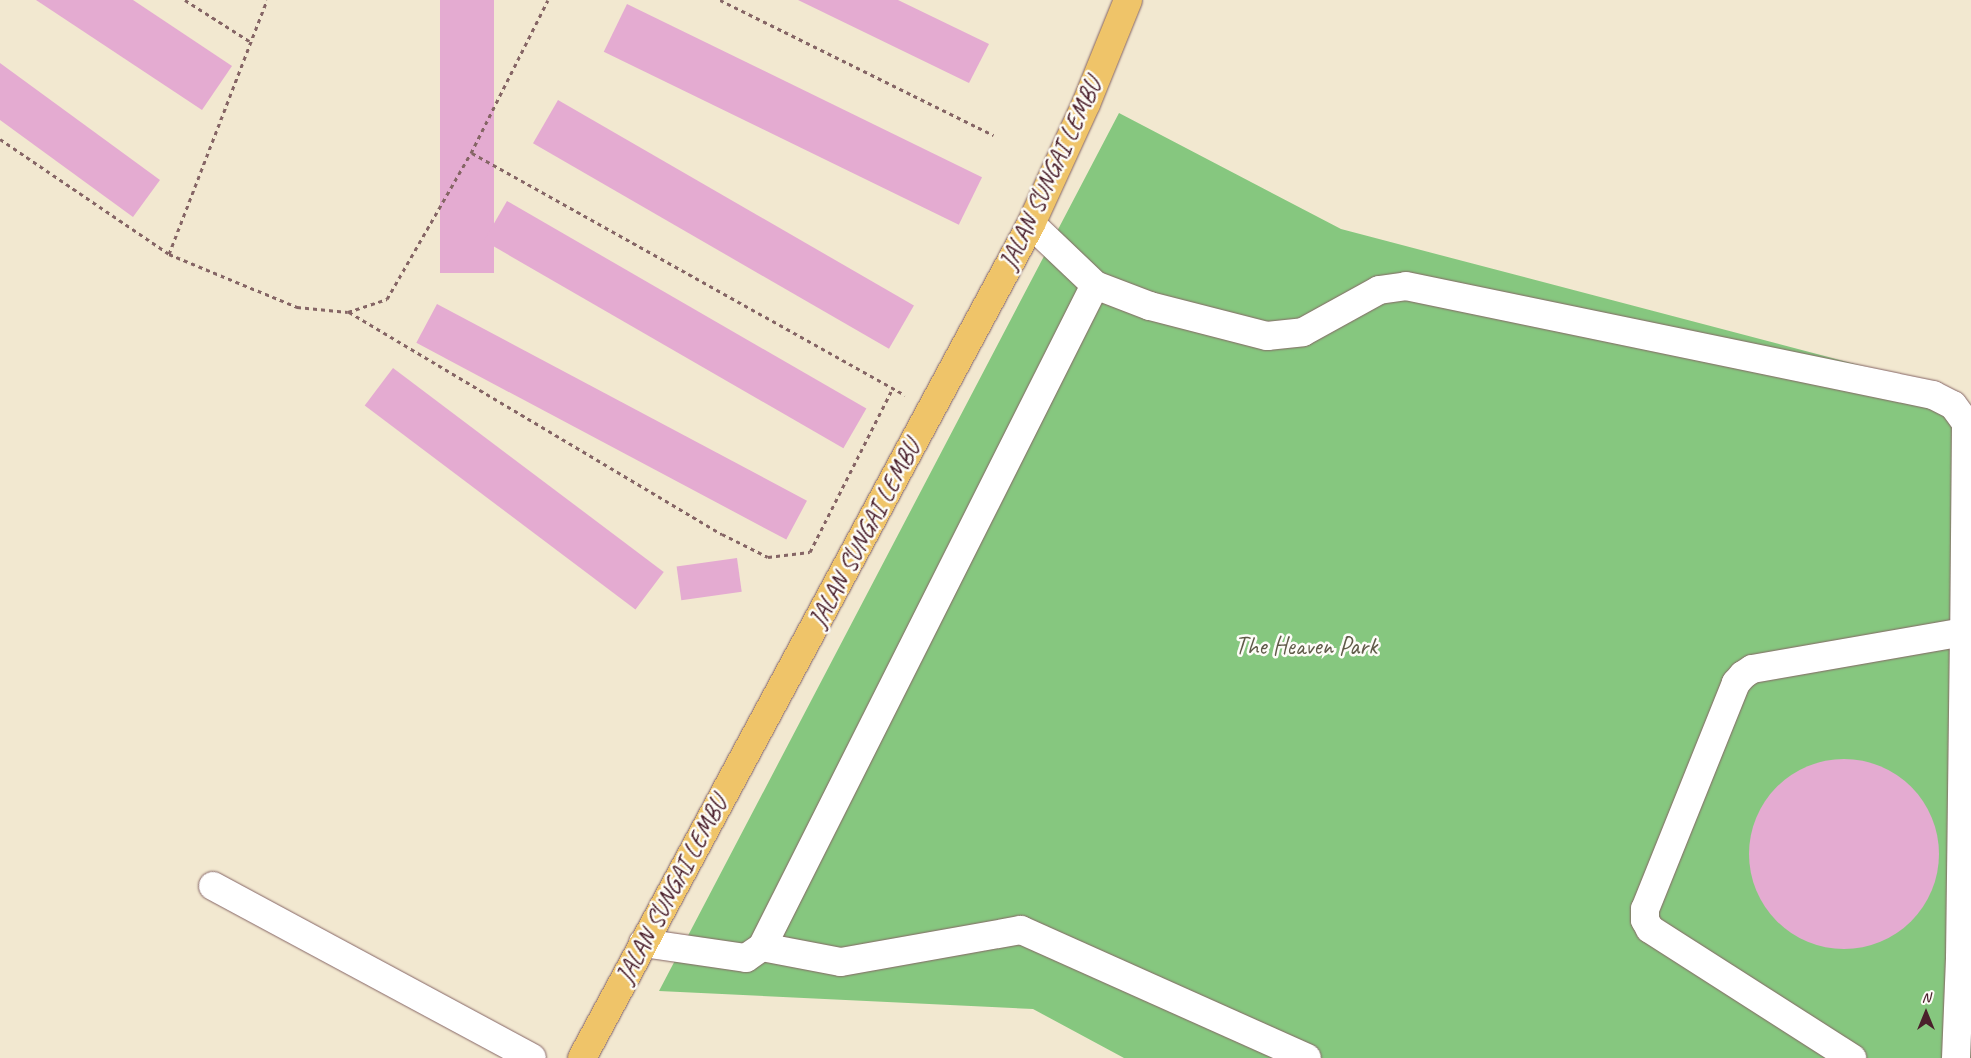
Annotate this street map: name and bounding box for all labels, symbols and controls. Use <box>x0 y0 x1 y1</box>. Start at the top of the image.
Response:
street label: JALAN SUNGAI LEMBU <box>994 74 1108 274</box>
street label: JALAN SUNGAI LEMBU <box>803 435 927 633</box>
park label: The Heaven Park <box>1234 631 1378 661</box>
street label: JALAN SUNGAI LEMBU <box>610 791 734 989</box>
north arrow <box>1901 988 1951 1038</box>
text: N <box>1922 989 1930 1006</box>

